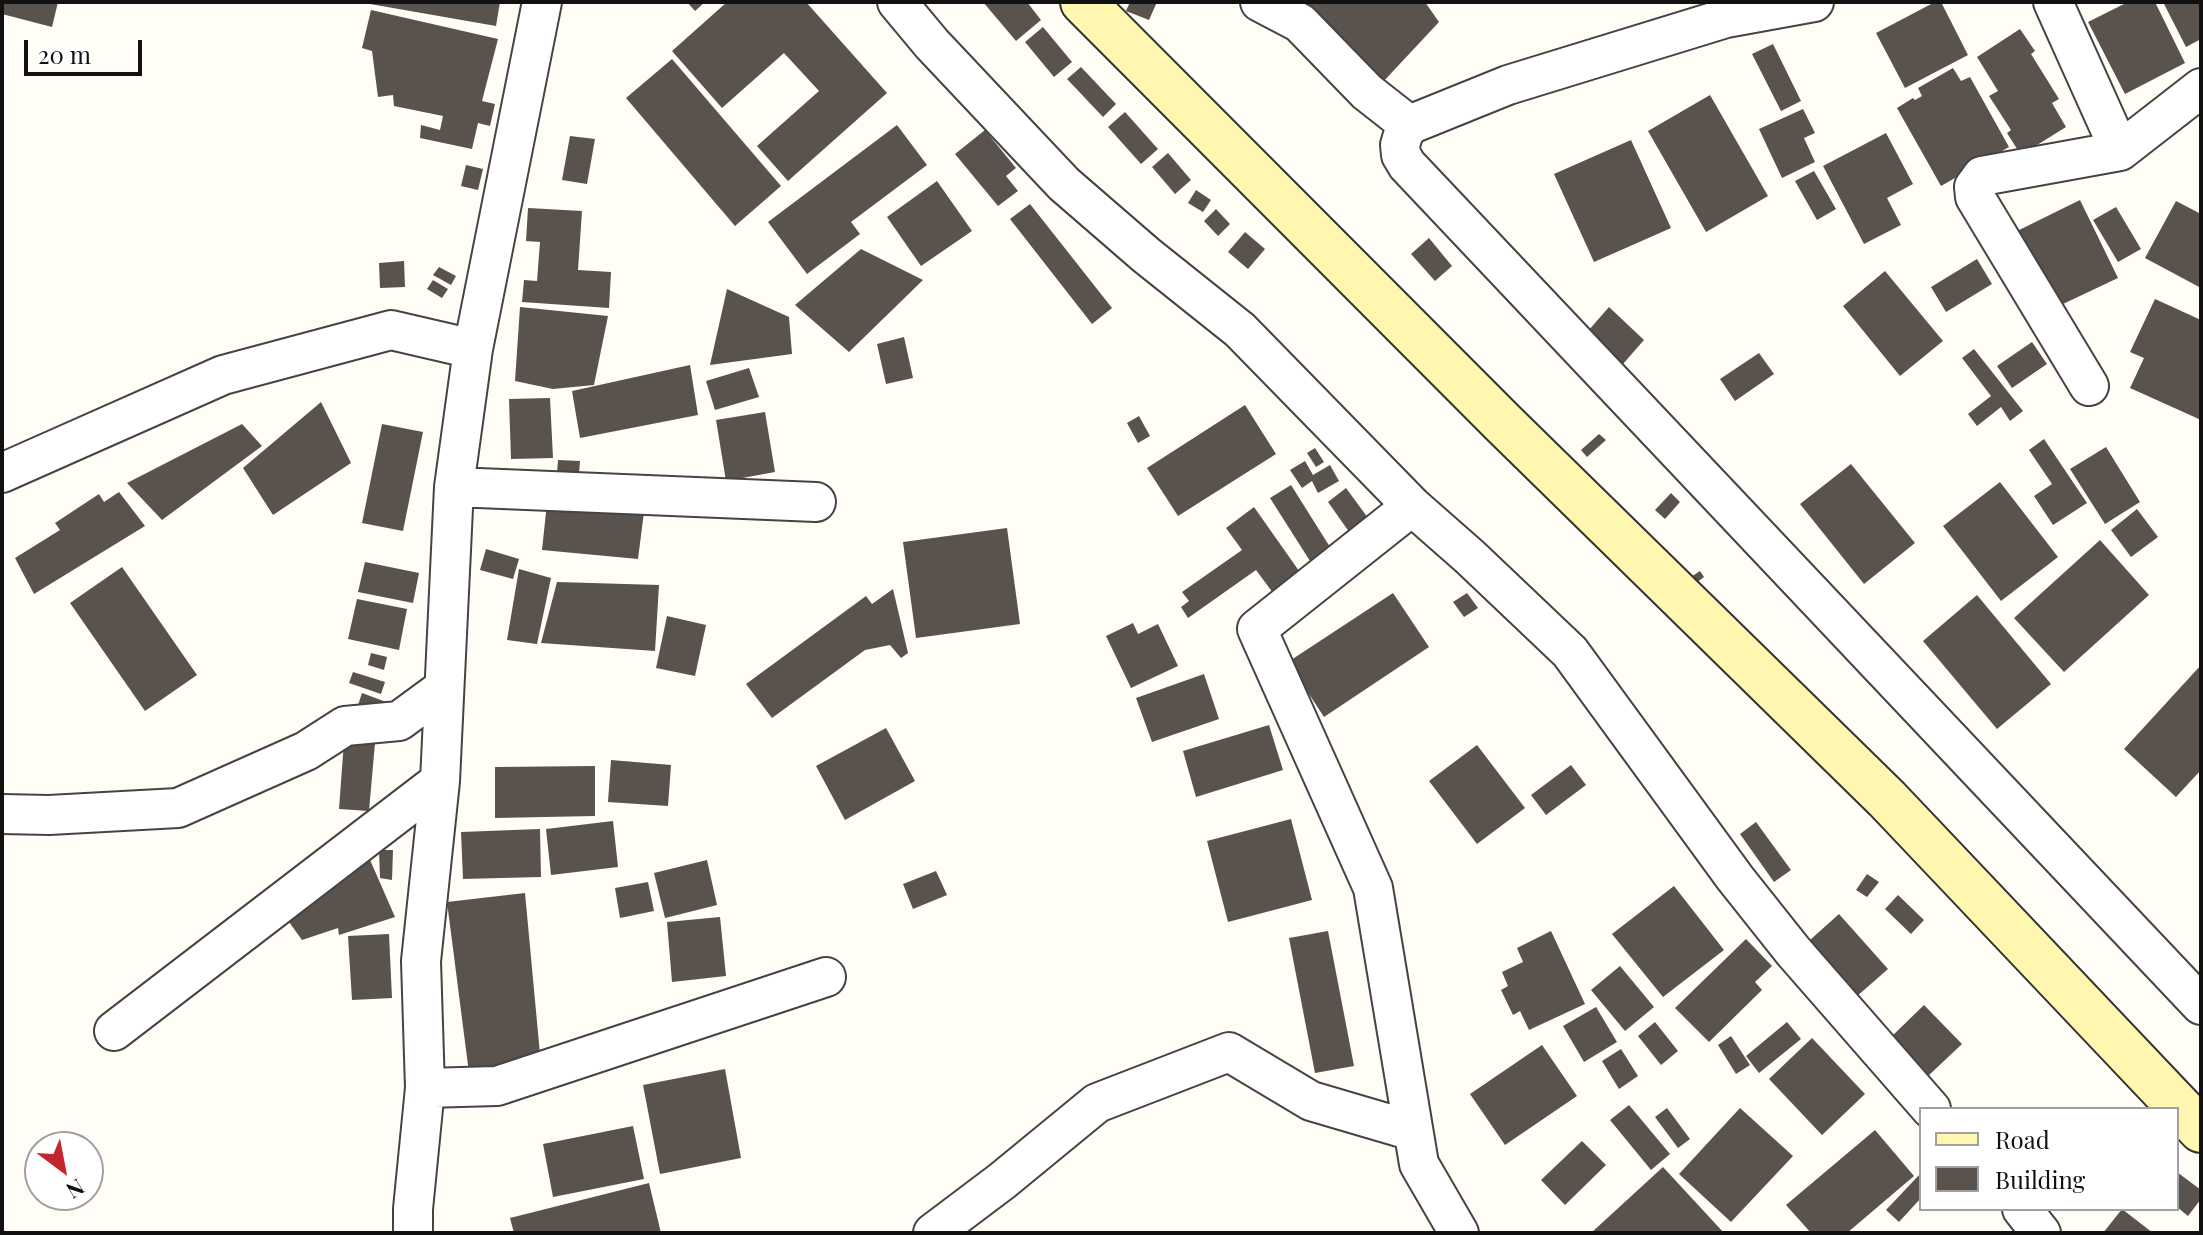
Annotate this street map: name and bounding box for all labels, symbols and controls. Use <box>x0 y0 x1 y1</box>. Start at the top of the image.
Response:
scale bar <box>28 24 146 74</box>
text: 20 m <box>38 38 91 70</box>
legend <box>1919 1107 2179 1211</box>
text: Road <box>1995 1123 2050 1155</box>
north arrow <box>24 1131 104 1211</box>
text: Building <box>1995 1163 2085 1195</box>
text: N <box>61 1173 90 1207</box>

